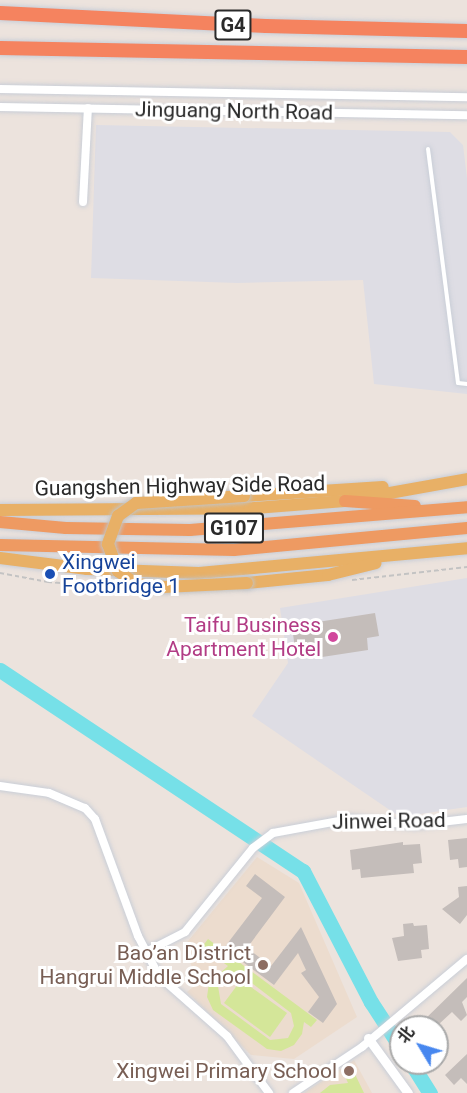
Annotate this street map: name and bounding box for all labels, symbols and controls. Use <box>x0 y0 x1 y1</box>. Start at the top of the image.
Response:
road number: G4 <box>214 8 252 42</box>
street label: Jinguang North Road <box>135 97 333 125</box>
street label: Guangshen Highway Side Road <box>34 471 326 501</box>
road number: G107 <box>202 511 266 545</box>
place label: Xingwei Footbridge 1 <box>62 549 180 599</box>
marker: Xingwei Footbridge 1 <box>43 567 57 581</box>
place label: Taifu Business Apartment Hotel <box>166 612 321 662</box>
marker: Taifu Business Apartment Hotel <box>326 630 340 644</box>
street label: Jinwei Road <box>332 807 446 835</box>
place label: Bao’an District Hangrui Middle School <box>40 940 251 990</box>
marker: Bao’an District Hangrui Middle School <box>256 958 270 972</box>
north arrow <box>389 1015 449 1075</box>
text: 北 <box>394 1023 418 1047</box>
place label: Xingwei Primary School <box>116 1058 337 1084</box>
marker: Xingwei Primary School <box>342 1064 356 1078</box>

